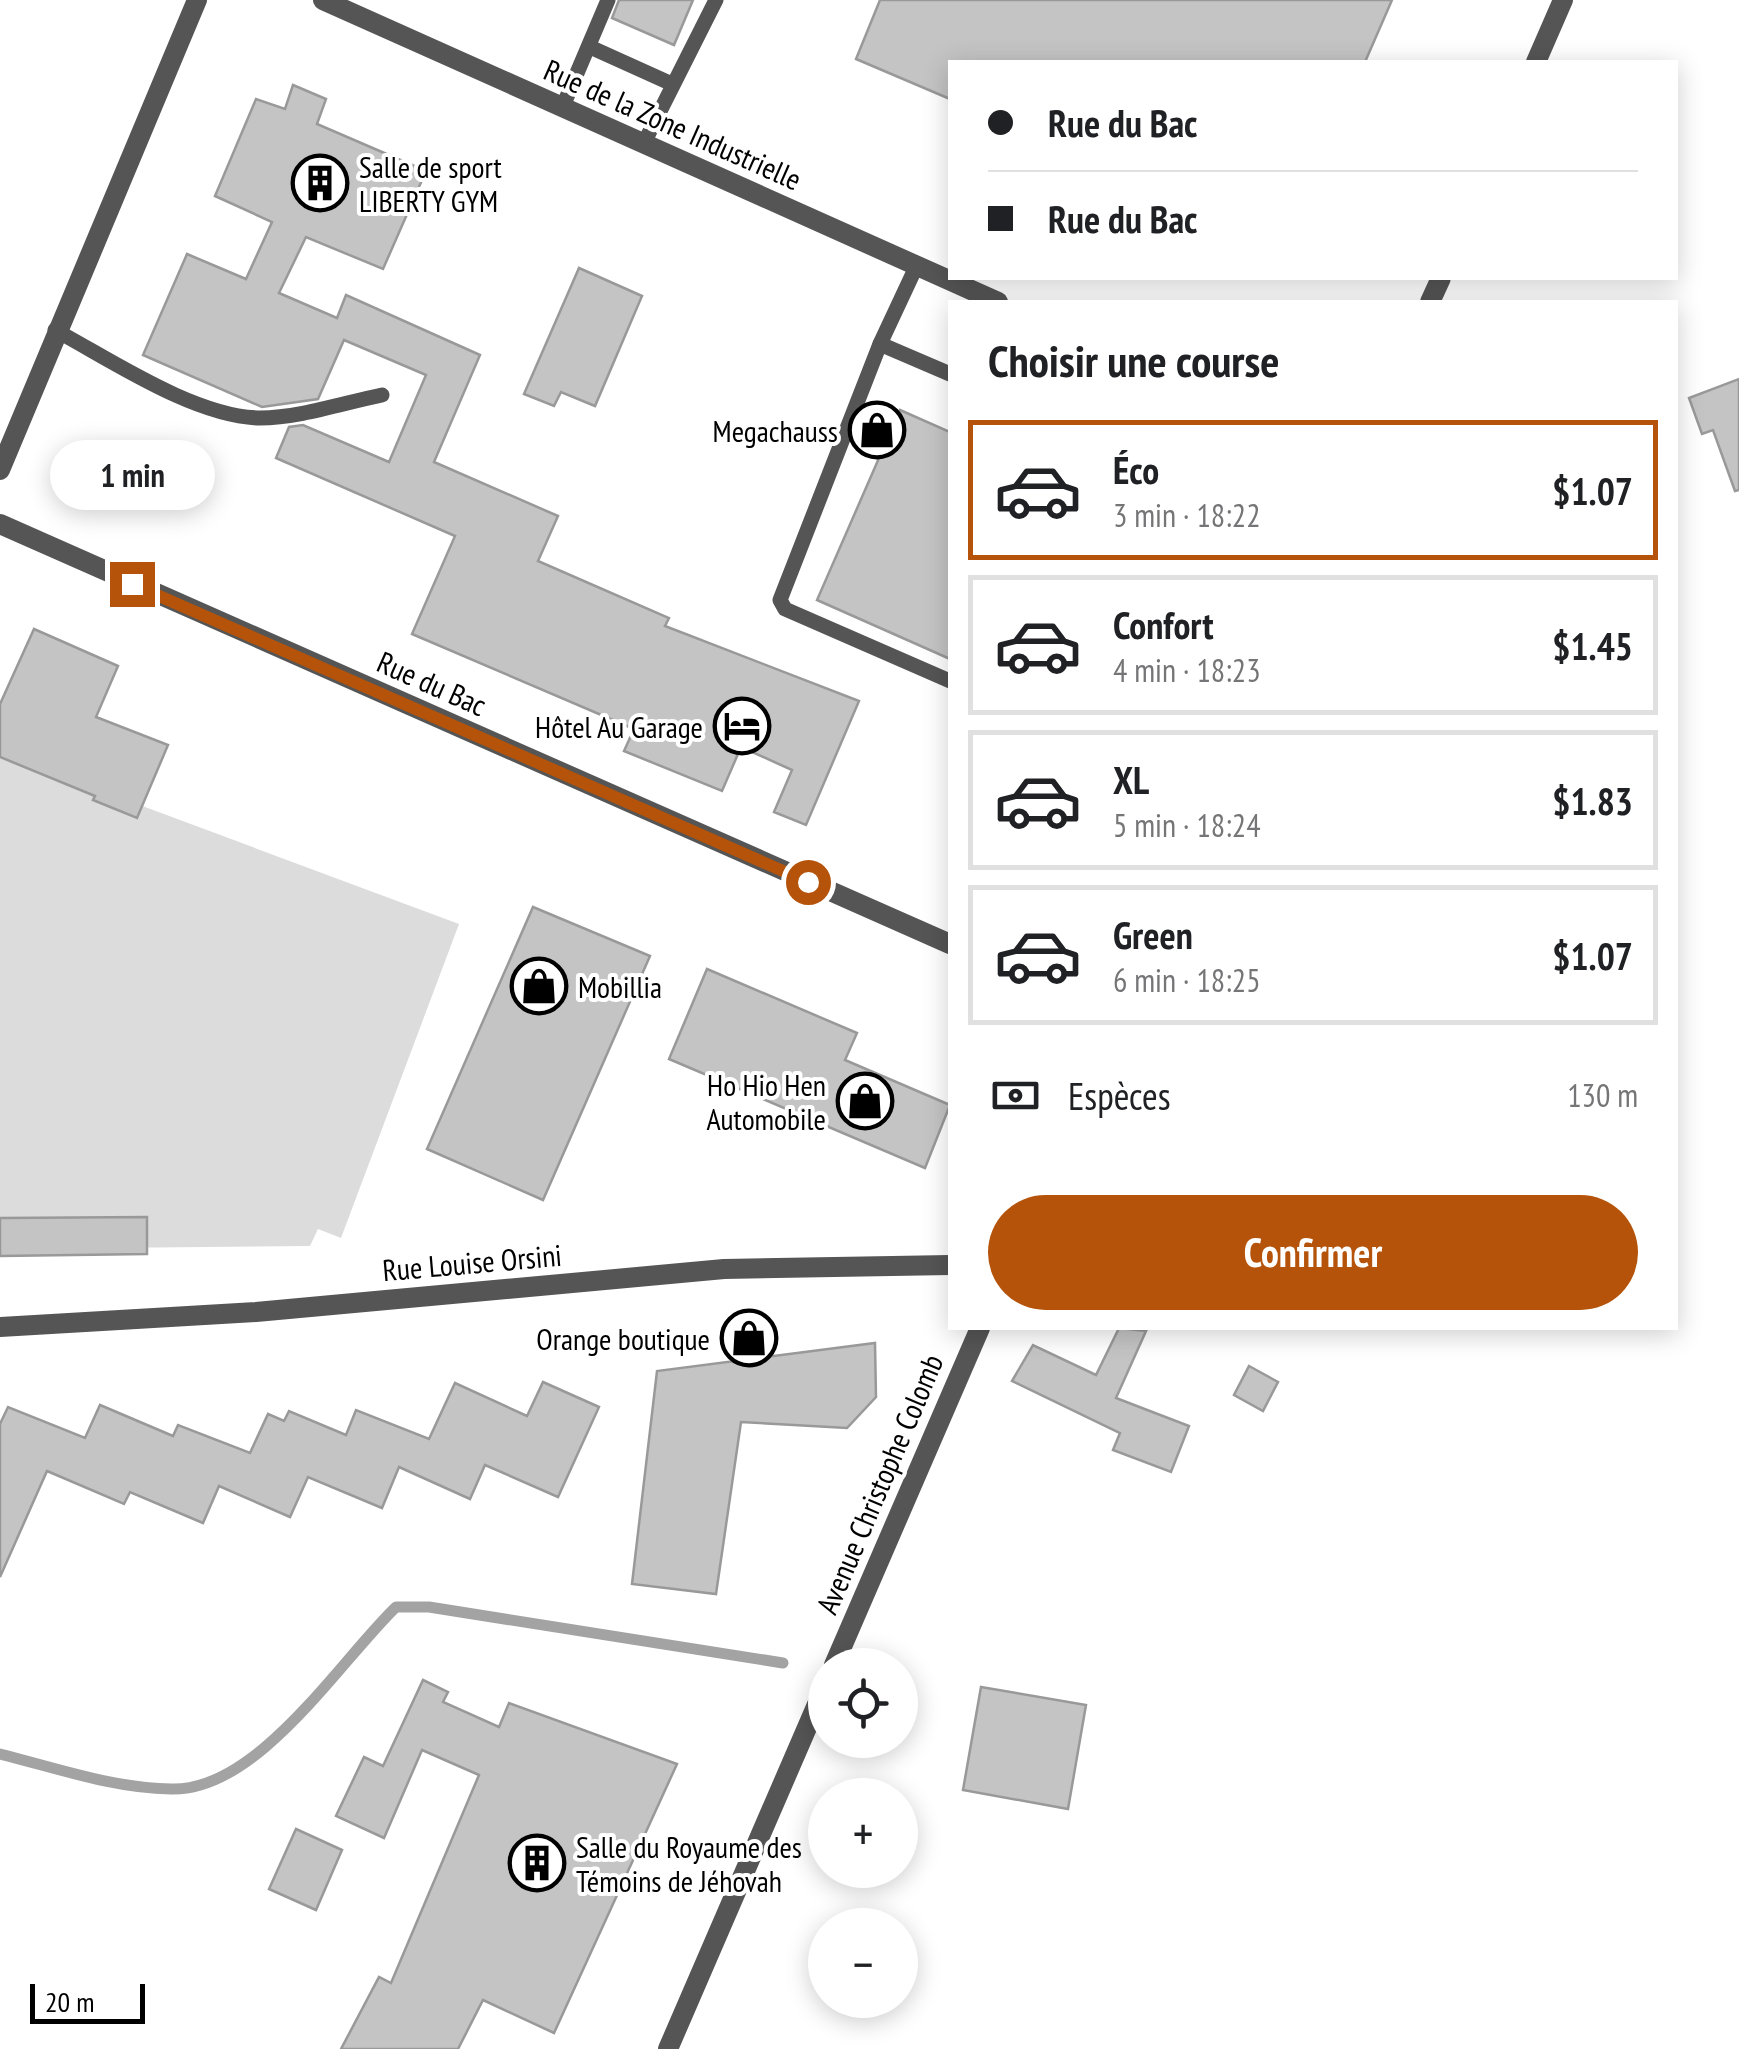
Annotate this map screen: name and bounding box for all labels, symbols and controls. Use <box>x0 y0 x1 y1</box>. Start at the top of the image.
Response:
street label: Rue de la Zone Industrielle <box>538 50 808 198</box>
text: Rue du Bac <box>1048 98 1197 147</box>
place label: Salle de sport LIBERTY GYM <box>359 147 502 220</box>
building icon: Salle de sport LIBERTY GYM <box>290 153 350 213</box>
text: Rue du Bac <box>1048 194 1197 243</box>
text: Choisir une course <box>988 331 1279 389</box>
shop icon: Megachauss <box>847 400 907 460</box>
place label: Megachauss <box>713 411 838 450</box>
callout: 1 min <box>49 439 214 509</box>
icon: car <box>993 445 1083 535</box>
text: Éco <box>1113 445 1159 494</box>
text: 1 min <box>100 454 165 496</box>
text: $1.07 <box>1552 466 1633 515</box>
text: 3 min · 18:22 <box>1113 494 1261 536</box>
route end <box>110 562 155 607</box>
icon: car <box>993 600 1083 690</box>
text: Confort <box>1113 600 1213 649</box>
text: $1.45 <box>1552 621 1633 670</box>
street label: Rue du Bac <box>371 642 493 724</box>
text: 4 min · 18:23 <box>1113 649 1261 691</box>
hotel icon: Hôtel Au Garage <box>712 696 772 756</box>
place label: Hôtel Au Garage <box>535 707 703 746</box>
icon: car <box>993 755 1083 845</box>
text: XL <box>1113 755 1149 804</box>
text: $1.83 <box>1552 776 1633 825</box>
text: 5 min · 18:24 <box>1113 804 1261 846</box>
route start <box>786 860 831 905</box>
icon: car <box>993 910 1083 1000</box>
text: Green <box>1113 910 1193 959</box>
text: $1.07 <box>1552 931 1633 980</box>
shop icon: Mobillia <box>509 956 569 1016</box>
text: 6 min · 18:25 <box>1113 959 1261 1001</box>
place label: Mobillia <box>578 967 662 1006</box>
place label: Ho Hio Hen Automobile <box>706 1065 826 1138</box>
icon: cash <box>988 1068 1043 1123</box>
shop icon: Ho Hio Hen Automobile <box>835 1071 895 1131</box>
text: Espèces <box>1068 1071 1171 1120</box>
text: 130 m <box>1567 1074 1638 1116</box>
button: Confirmer <box>988 1195 1638 1310</box>
street label: Rue Louise Orsini <box>381 1235 563 1289</box>
shop icon: Orange boutique <box>719 1308 779 1368</box>
place label: Orange boutique <box>536 1319 710 1358</box>
street label: Avenue Christophe Colomb <box>807 1348 951 1620</box>
map controls <box>808 1648 918 2018</box>
button: locate <box>808 1648 918 1758</box>
button: + <box>808 1778 918 1888</box>
place label: Salle du Royaume des Témoins de Jéhovah <box>576 1827 802 1900</box>
building icon: Salle du Royaume des Témoins de Jéhovah <box>507 1833 567 1893</box>
button: − <box>808 1908 918 2018</box>
scale bar <box>30 1979 145 2024</box>
text: 20 m <box>45 1983 94 2020</box>

